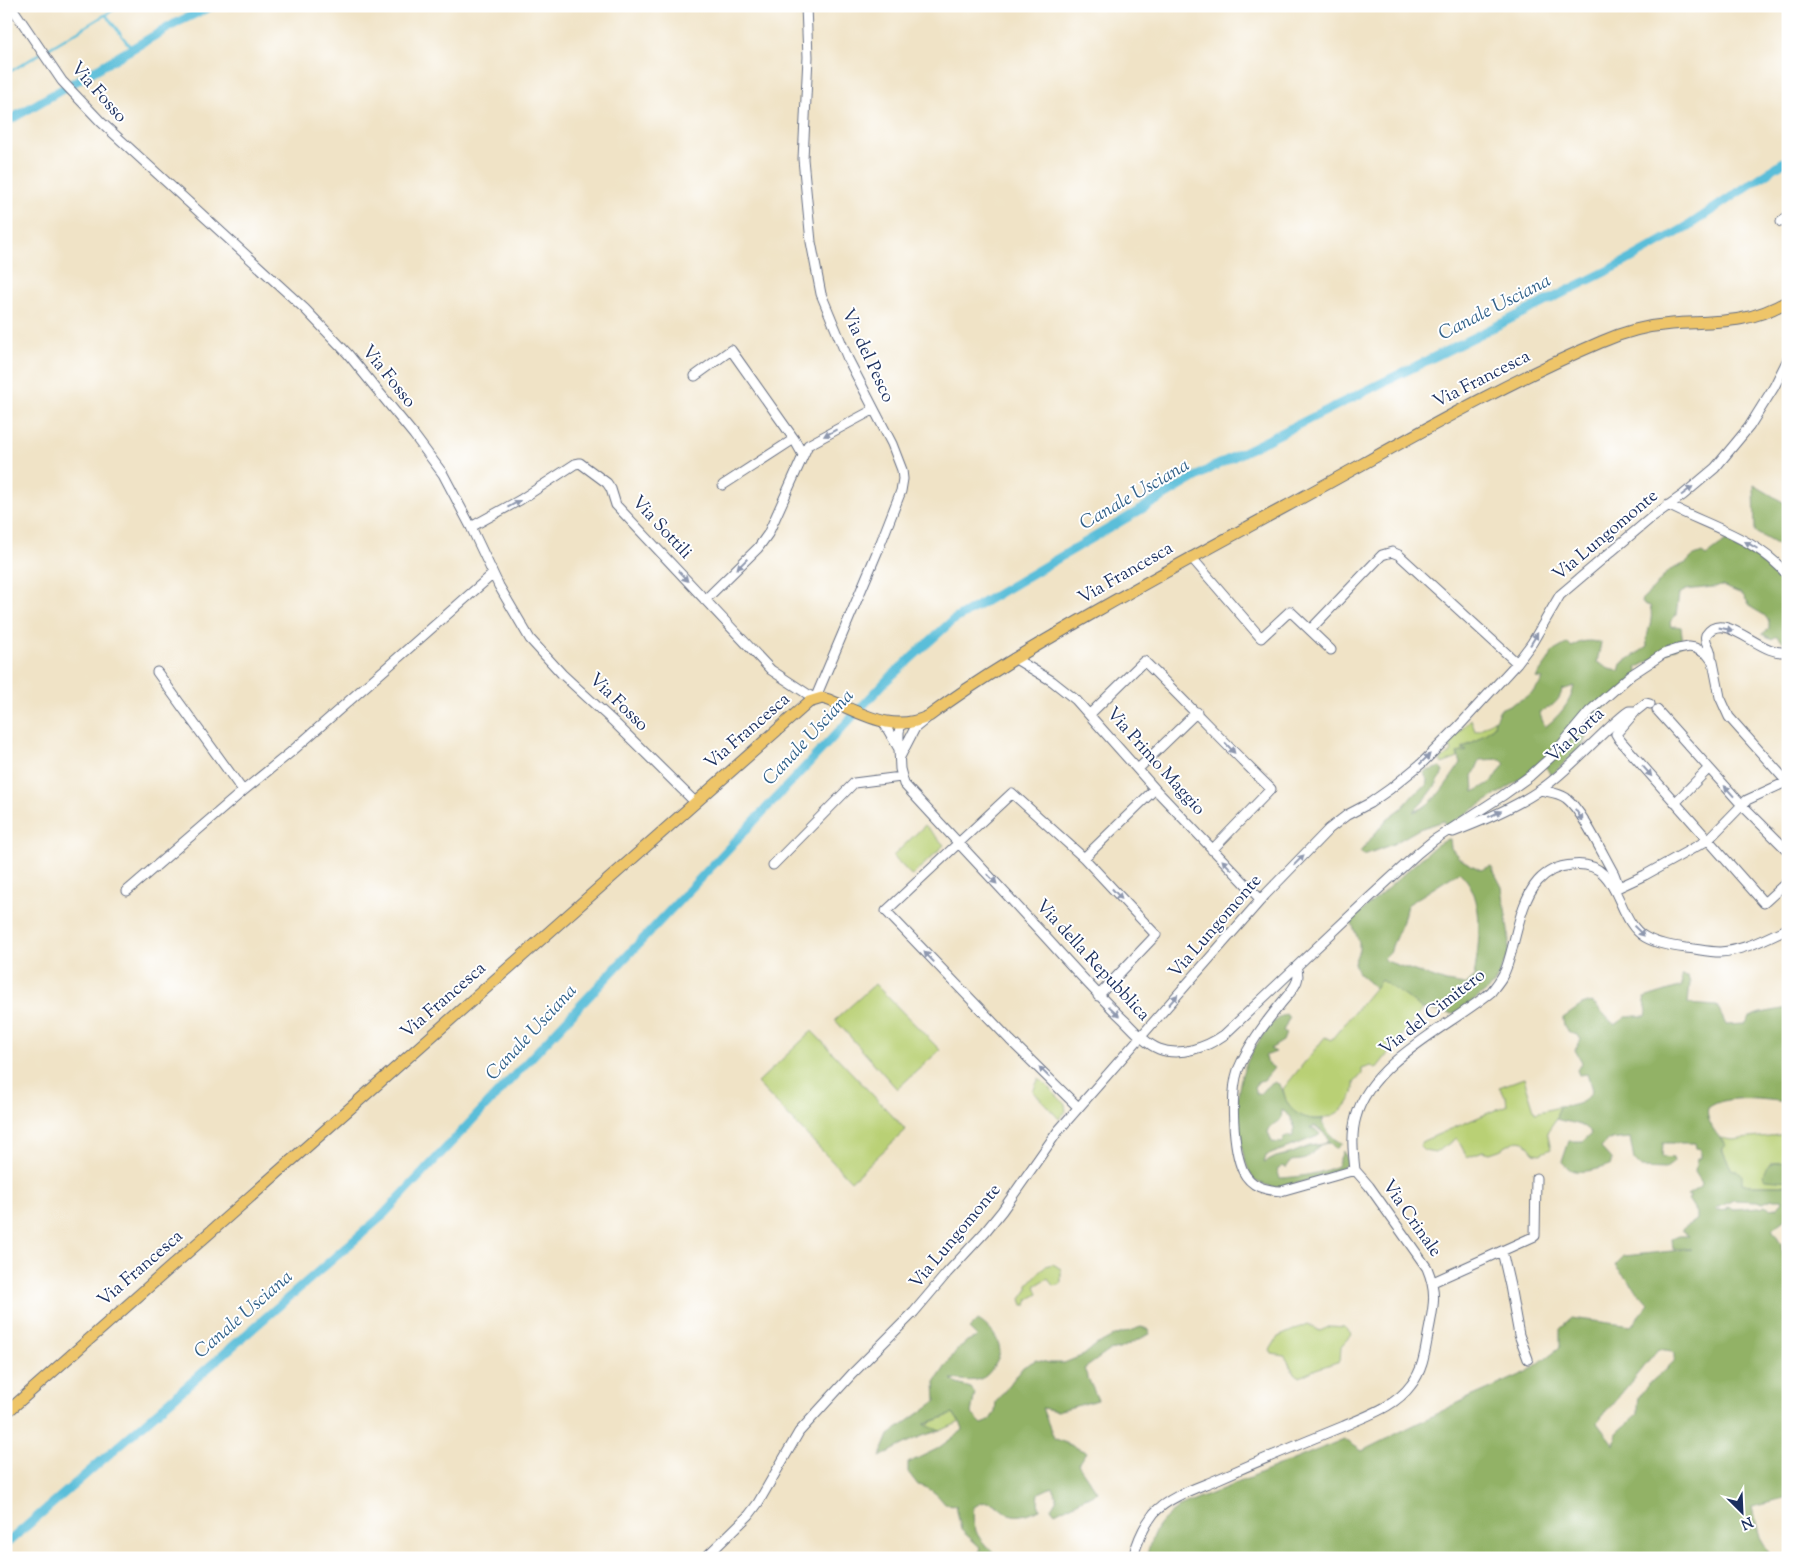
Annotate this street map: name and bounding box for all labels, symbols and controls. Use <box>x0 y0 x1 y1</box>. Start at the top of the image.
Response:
street label: Via Fosso <box>63 57 133 129</box>
water label: Canale Usciana <box>1434 268 1556 348</box>
street label: Via del Pesco <box>834 305 900 407</box>
street label: Via Fosso <box>355 340 422 414</box>
street label: Via Francesca <box>1429 344 1535 416</box>
one-way arrow <box>823 429 838 437</box>
water label: Canale Usciana <box>1075 452 1195 537</box>
street label: Via Lungomonte <box>1548 484 1664 588</box>
one-way arrow <box>1680 486 1693 497</box>
street label: Via Sottili <box>625 490 697 566</box>
one-way arrow <box>507 499 520 508</box>
street label: Via Francesca <box>1074 536 1178 612</box>
one-way arrow <box>1743 541 1758 549</box>
one-way arrow <box>736 558 748 570</box>
one-way arrow <box>677 569 689 581</box>
one-way arrow <box>1718 625 1734 633</box>
one-way arrow <box>1530 632 1539 645</box>
street label: Via Fosso <box>582 668 654 738</box>
water label: Canale Usciana <box>757 684 861 792</box>
street label: Via Francesca <box>699 687 797 777</box>
street label: Via Primo Maggio <box>1099 702 1211 822</box>
street label: Via Porta <box>1541 702 1611 770</box>
one-way arrow <box>1224 742 1236 754</box>
one-way arrow <box>1419 753 1431 765</box>
one-way arrow <box>1641 765 1653 777</box>
one-way arrow <box>1723 785 1735 797</box>
one-way arrow <box>1575 808 1584 821</box>
one-way arrow <box>1488 810 1502 818</box>
one-way arrow <box>1293 854 1305 866</box>
one-way arrow <box>1221 859 1233 871</box>
street label: Via Lungomonte <box>1163 869 1269 985</box>
one-way arrow <box>986 873 998 885</box>
one-way arrow <box>1111 888 1123 900</box>
street label: Via della Repubblica <box>1029 894 1155 1028</box>
one-way arrow <box>1633 925 1645 937</box>
one-way arrow <box>923 951 935 963</box>
street label: Via Francesca <box>395 956 493 1046</box>
street label: Via del Cimitero <box>1374 963 1492 1063</box>
water label: Canale Usciana <box>480 979 584 1087</box>
one-way arrow <box>1167 994 1179 1006</box>
one-way arrow <box>1108 1005 1120 1017</box>
one-way arrow <box>1038 1067 1050 1079</box>
street label: Via Crinale <box>1375 1175 1447 1263</box>
street label: Via Lungomonte <box>904 1179 1008 1295</box>
street label: Via Francesca <box>92 1224 190 1314</box>
water label: Canale Usciana <box>189 1264 299 1366</box>
north arrow <box>1716 1486 1766 1536</box>
text: N <box>1737 1511 1756 1533</box>

